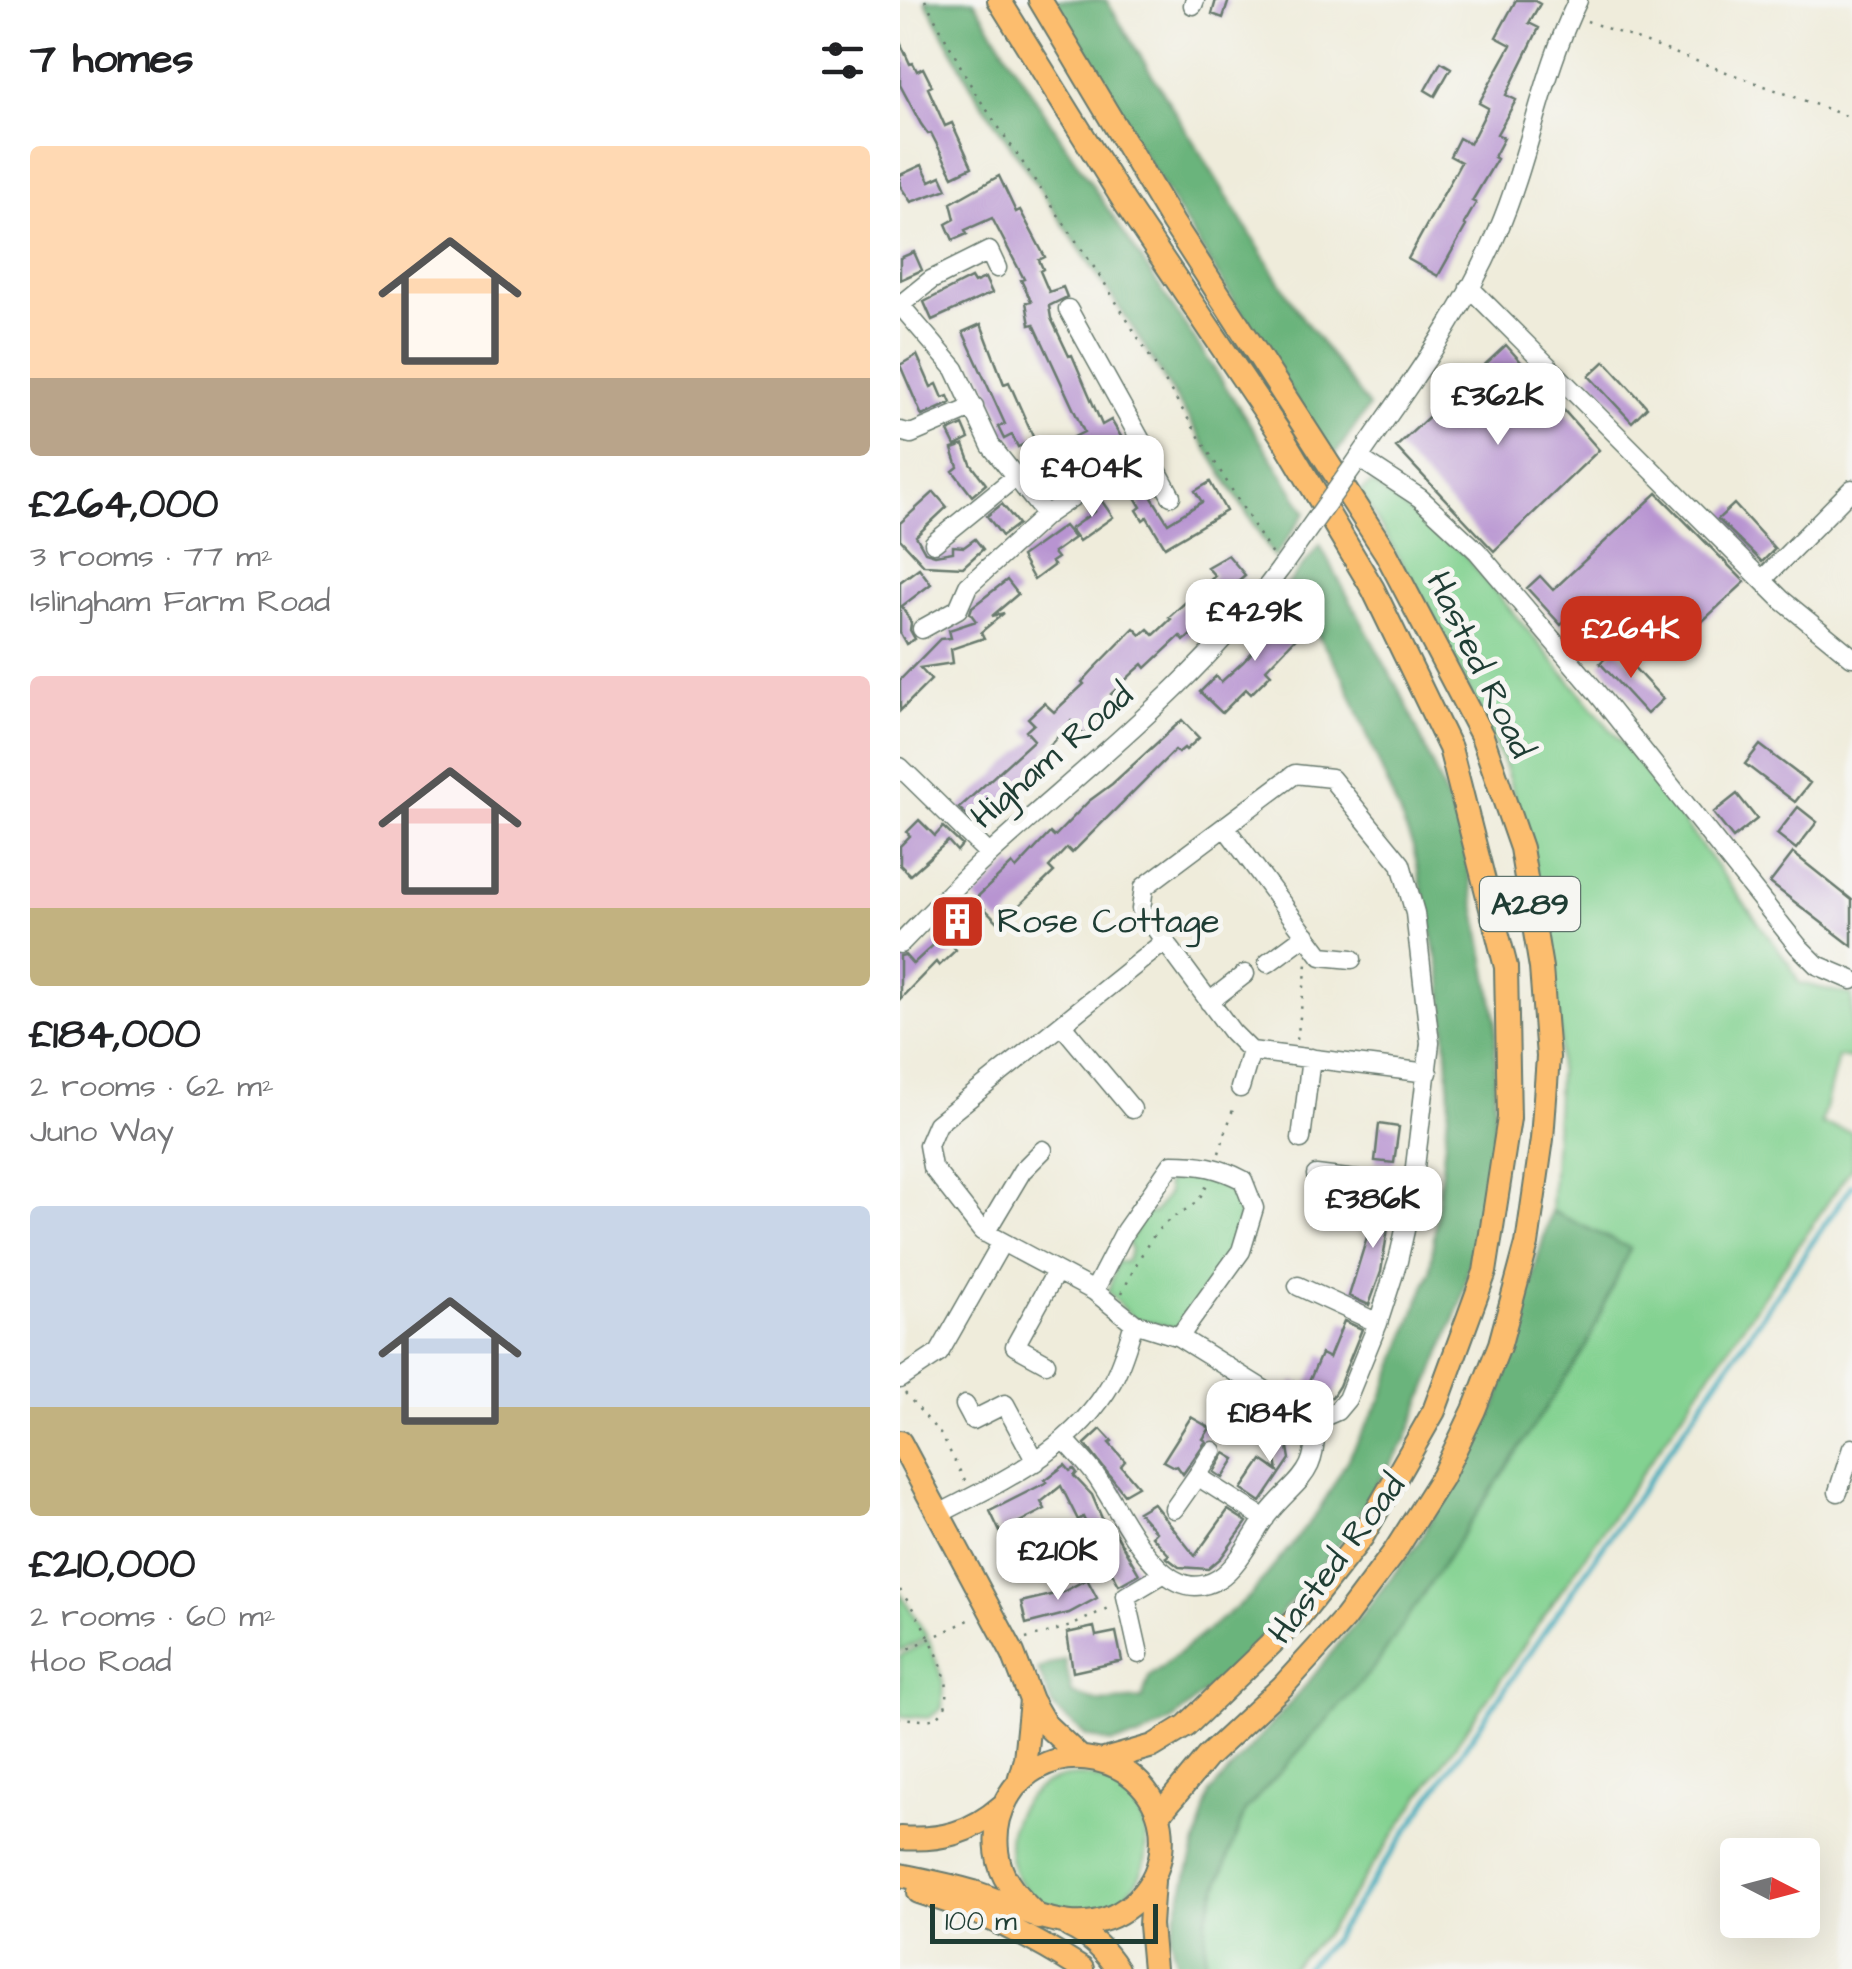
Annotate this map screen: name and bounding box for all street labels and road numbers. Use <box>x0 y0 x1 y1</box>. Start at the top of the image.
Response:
street label: Hasted Road <box>1414 563 1546 767</box>
street label: Higham Road <box>960 671 1145 842</box>
road number: A289 <box>1480 877 1580 931</box>
street label: Hasted Road <box>1257 1464 1417 1654</box>

